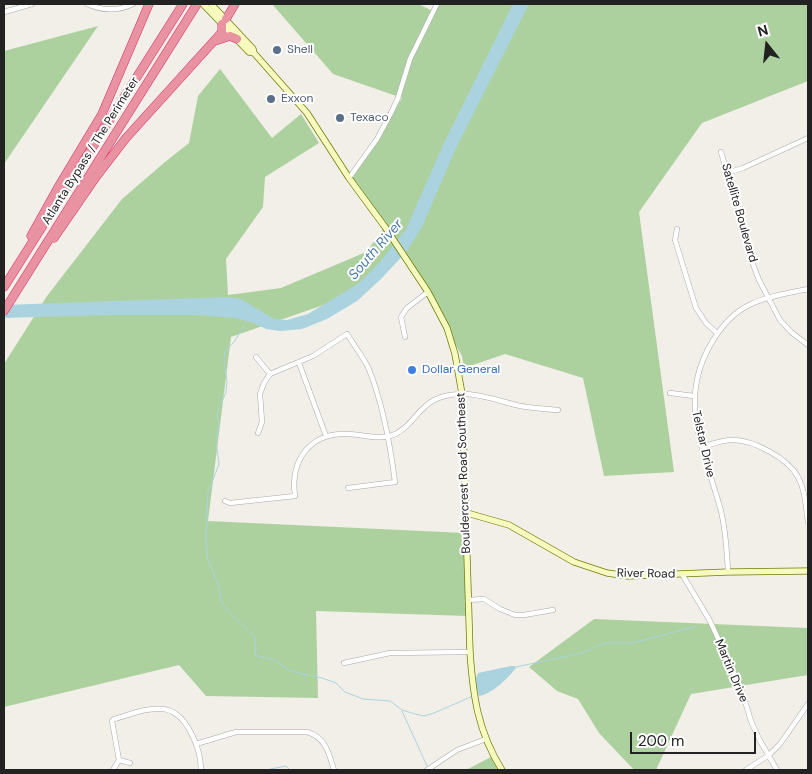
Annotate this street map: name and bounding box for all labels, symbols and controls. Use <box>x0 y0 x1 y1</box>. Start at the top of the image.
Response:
north arrow <box>742 20 792 70</box>
text: N <box>755 21 770 41</box>
place label: Shell <box>287 43 313 57</box>
marker: Shell <box>271 44 283 56</box>
street label: Atlanta Bypass / The Perimeter <box>40 75 142 227</box>
place label: Exxon <box>281 92 313 106</box>
marker: Exxon <box>265 93 277 105</box>
place label: Texaco <box>350 111 389 125</box>
marker: Texaco <box>334 112 346 124</box>
street label: Satellite Boulevard <box>718 162 760 264</box>
water label: South River <box>345 216 407 284</box>
place label: Dollar General <box>422 363 500 377</box>
marker: Dollar General <box>406 364 418 376</box>
street label: Bouldercrest Road Southeast <box>454 392 474 554</box>
street label: Telstar Drive <box>688 409 718 479</box>
street label: River Road <box>617 566 675 582</box>
street label: Martin Drive <box>711 637 751 705</box>
scale bar <box>632 722 758 754</box>
text: 200 m <box>638 731 684 751</box>

